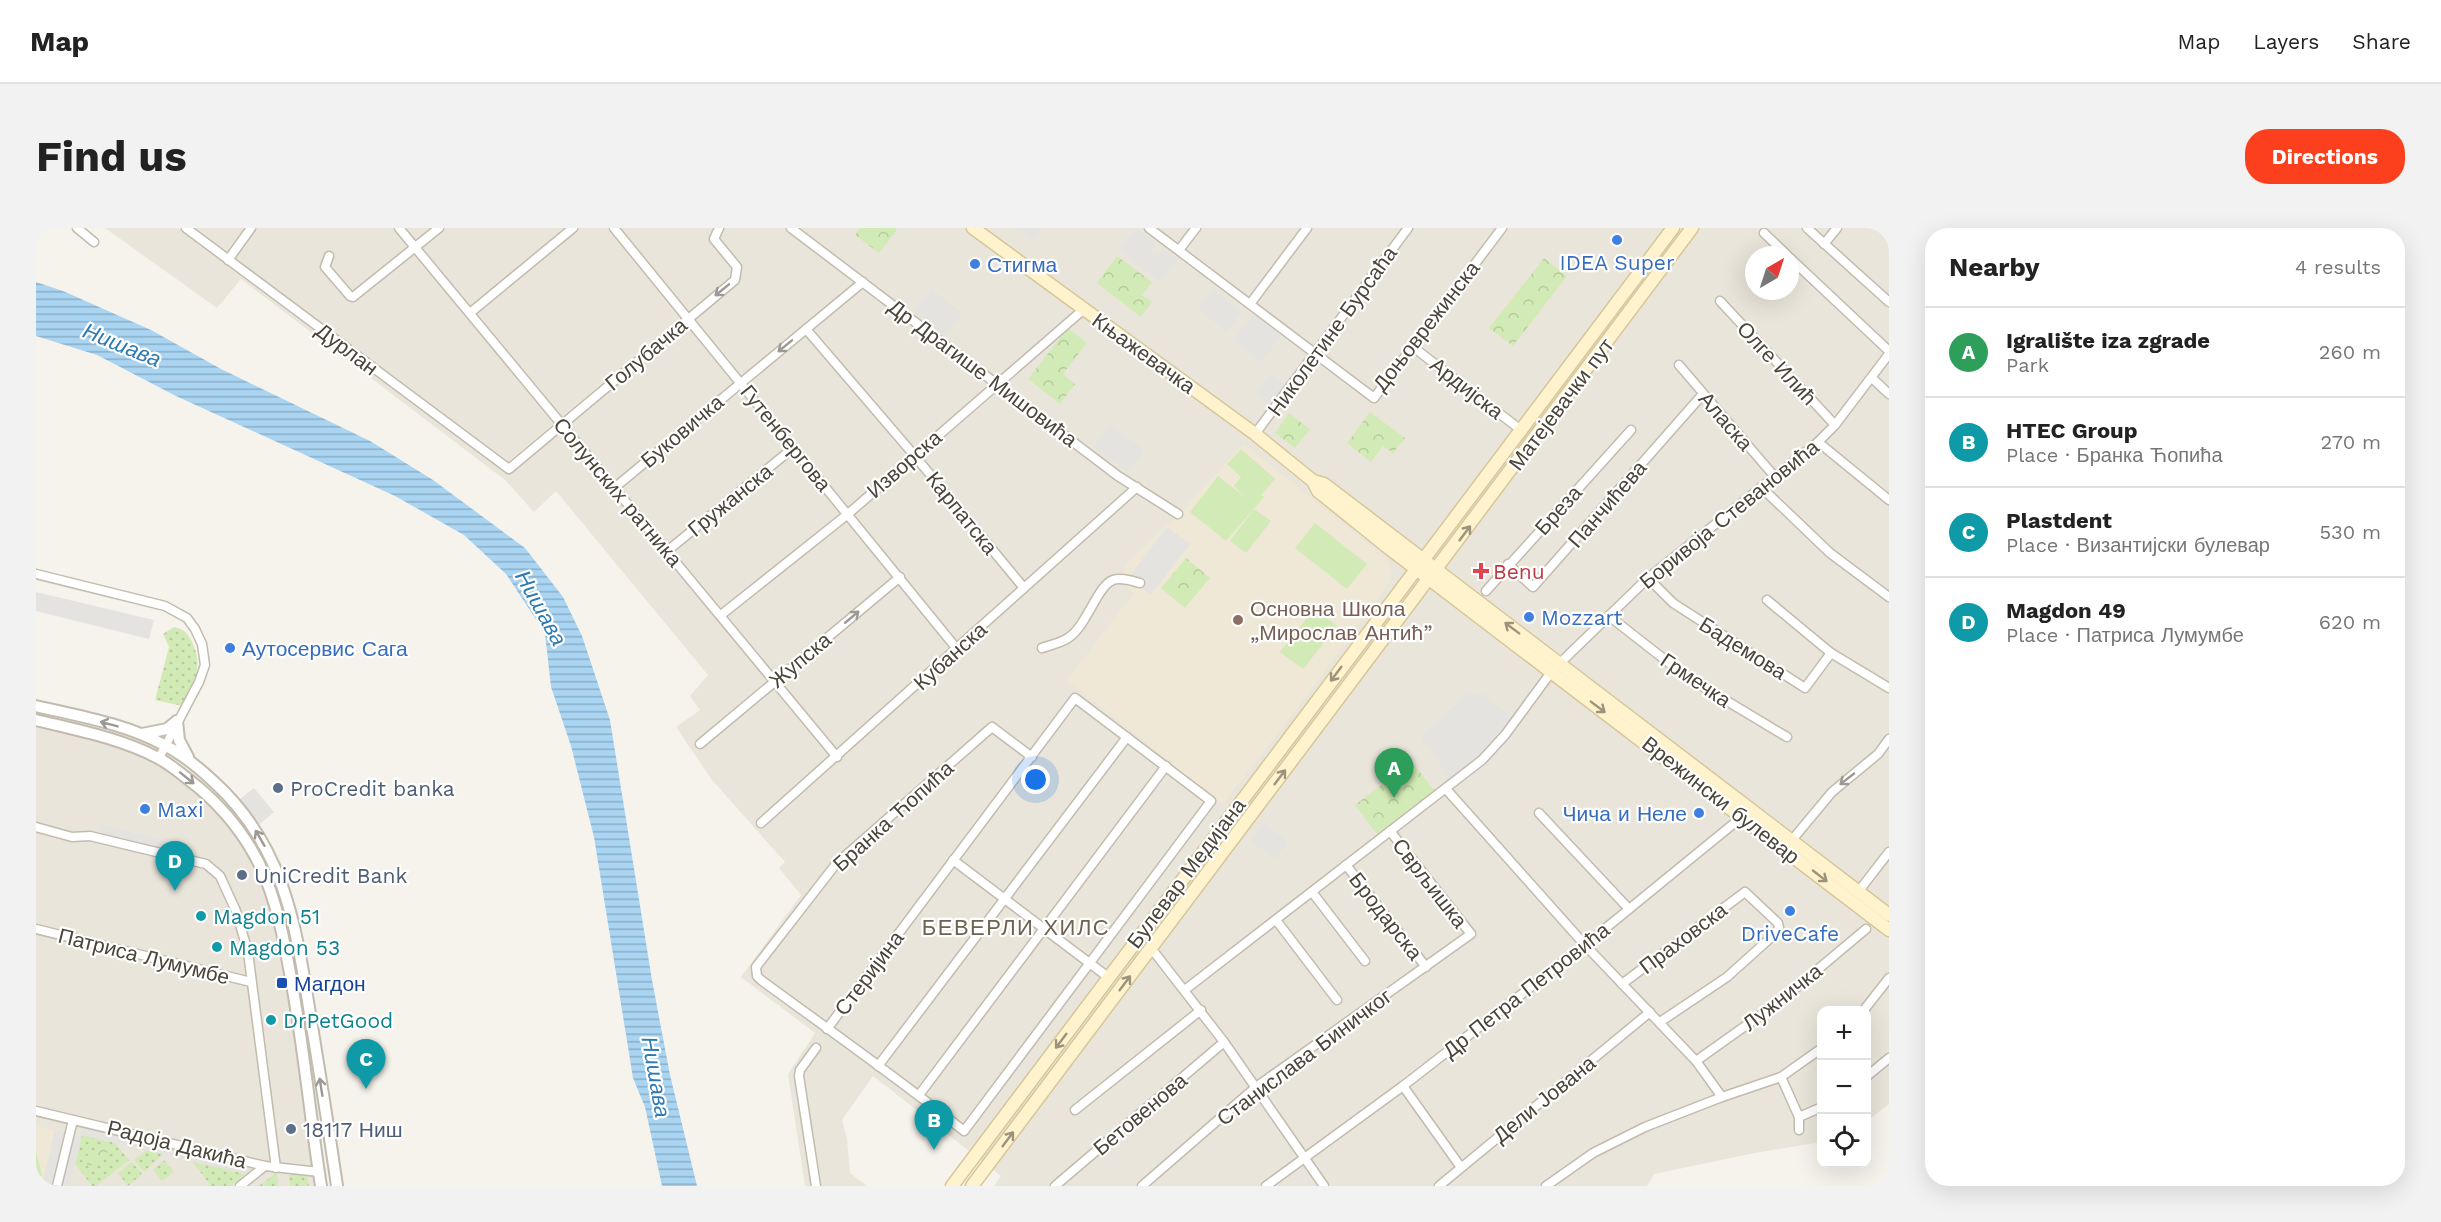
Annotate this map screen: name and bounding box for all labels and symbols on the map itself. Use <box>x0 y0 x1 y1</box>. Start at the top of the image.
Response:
marker: IDEA Super <box>1610 233 1624 247</box>
street label: Николетине Бурсаћа <box>1262 241 1402 421</box>
north arrow <box>1745 246 1799 300</box>
place label: IDEA Super <box>1559 250 1675 275</box>
place label: Стигма <box>987 252 1058 277</box>
street label: Доњоврежинска <box>1367 256 1485 396</box>
marker: Стигма <box>968 257 982 271</box>
one-way arrow <box>714 284 730 297</box>
street label: Др Драгише Мишовића <box>884 294 1083 452</box>
street label: Књажевачка <box>1088 307 1201 399</box>
street label: Голубачка <box>600 312 692 395</box>
street label: Олге Илић <box>1732 316 1822 410</box>
water label: Нишава <box>79 318 165 372</box>
street label: Дурлан <box>311 318 383 380</box>
street label: Матејевачки пут <box>1503 333 1619 475</box>
one-way arrow <box>777 339 793 352</box>
street label: Ардијска <box>1426 352 1509 424</box>
street label: Гутенбергова <box>735 380 837 497</box>
street label: Аласка <box>1694 386 1759 456</box>
street label: Буковичка <box>636 389 729 473</box>
street label: Солунских ратника <box>548 412 688 572</box>
street label: Изворска <box>862 425 947 503</box>
street label: Боривоја Стевановића <box>1634 434 1824 594</box>
street label: Панчићева <box>1562 455 1652 553</box>
street label: Гружанска <box>683 458 778 542</box>
street label: Карпатска <box>921 467 1003 560</box>
street label: Бреза <box>1529 480 1587 540</box>
one-way arrow <box>1459 525 1471 541</box>
place label: Benu <box>1493 559 1545 584</box>
marker: Benu <box>1474 564 1488 578</box>
water label: Нишава <box>510 566 572 650</box>
place label: Основна Школа „Мирослав Антић” <box>1250 596 1433 645</box>
place label: Mozzart <box>1541 605 1622 630</box>
one-way arrow <box>844 610 859 624</box>
marker: Mozzart <box>1522 610 1536 624</box>
street label: Бадемова <box>1695 611 1791 685</box>
marker: Основна Школа „Мирослав Антић” <box>1231 613 1245 627</box>
street label: Кубанска <box>908 617 992 695</box>
one-way arrow <box>1505 622 1521 635</box>
street label: Жупска <box>764 627 836 693</box>
place label: Аутосервис Сага <box>242 636 408 661</box>
marker: Аутосервис Сага <box>223 641 237 655</box>
street label: Грмечка <box>1656 647 1736 713</box>
one-way arrow <box>1330 665 1343 681</box>
one-way arrow <box>1590 700 1606 713</box>
one-way arrow <box>100 717 119 729</box>
street label: Врежински булевар <box>1637 731 1805 869</box>
pin: A <box>1374 748 1414 798</box>
street label: Бранка Ћопића <box>828 755 959 877</box>
your location <box>1021 765 1050 794</box>
one-way arrow <box>1274 770 1286 786</box>
one-way arrow <box>179 771 194 785</box>
one-way arrow <box>1839 773 1855 786</box>
place label: ProCredit banka <box>290 776 455 801</box>
marker: ProCredit banka <box>271 781 285 795</box>
street label: Булевар Медијана <box>1121 793 1251 953</box>
place label: Maxi <box>157 797 203 822</box>
place label: Чича и Неле <box>1563 801 1687 826</box>
marker: Maxi <box>138 802 152 816</box>
marker: Чича и Неле <box>1692 806 1706 820</box>
one-way arrow <box>254 830 266 847</box>
street label: Сврљишка <box>1387 833 1473 933</box>
pin: D <box>156 842 194 891</box>
place label: UniCredit Bank <box>254 863 407 888</box>
street label: Бродарска <box>1344 867 1428 965</box>
marker: UniCredit Bank <box>235 868 249 882</box>
one-way arrow <box>1811 870 1827 883</box>
street label: Праховска <box>1634 897 1732 979</box>
place label: Magdon 51 <box>213 904 320 929</box>
marker: DriveCafe <box>1783 904 1797 918</box>
marker: Magdon 51 <box>194 909 208 923</box>
district label: БЕВЕРЛИ ХИЛС <box>922 915 1110 940</box>
street label: Др Петра Петровића <box>1438 917 1615 1063</box>
place label: DriveCafe <box>1741 921 1839 946</box>
street label: Патриса Лумумбе <box>56 923 232 989</box>
street label: Стеријина <box>829 926 909 1020</box>
place label: Magdon 53 <box>229 935 340 960</box>
marker: Magdon 53 <box>210 940 224 954</box>
street label: Лужничка <box>1737 958 1827 1036</box>
place label: Магдон <box>294 971 366 996</box>
marker: Магдон <box>275 976 289 990</box>
one-way arrow <box>1118 976 1131 992</box>
street label: Станислава Биничког <box>1212 983 1397 1131</box>
place label: DrPetGood <box>283 1008 393 1033</box>
marker: DrPetGood <box>264 1013 278 1027</box>
one-way arrow <box>1054 1032 1067 1048</box>
water label: Нишава <box>637 1035 675 1119</box>
pin: C <box>346 1040 386 1089</box>
street label: Дели Јована <box>1488 1050 1600 1148</box>
street label: Бетовенова <box>1088 1067 1192 1160</box>
one-way arrow <box>316 1077 327 1097</box>
pin: B <box>914 1100 954 1150</box>
street label: Радоја Дакића <box>105 1115 250 1173</box>
place label: 18117 Ниш <box>303 1117 403 1142</box>
marker: 18117 Ниш <box>284 1122 298 1136</box>
one-way arrow <box>1001 1132 1014 1148</box>

